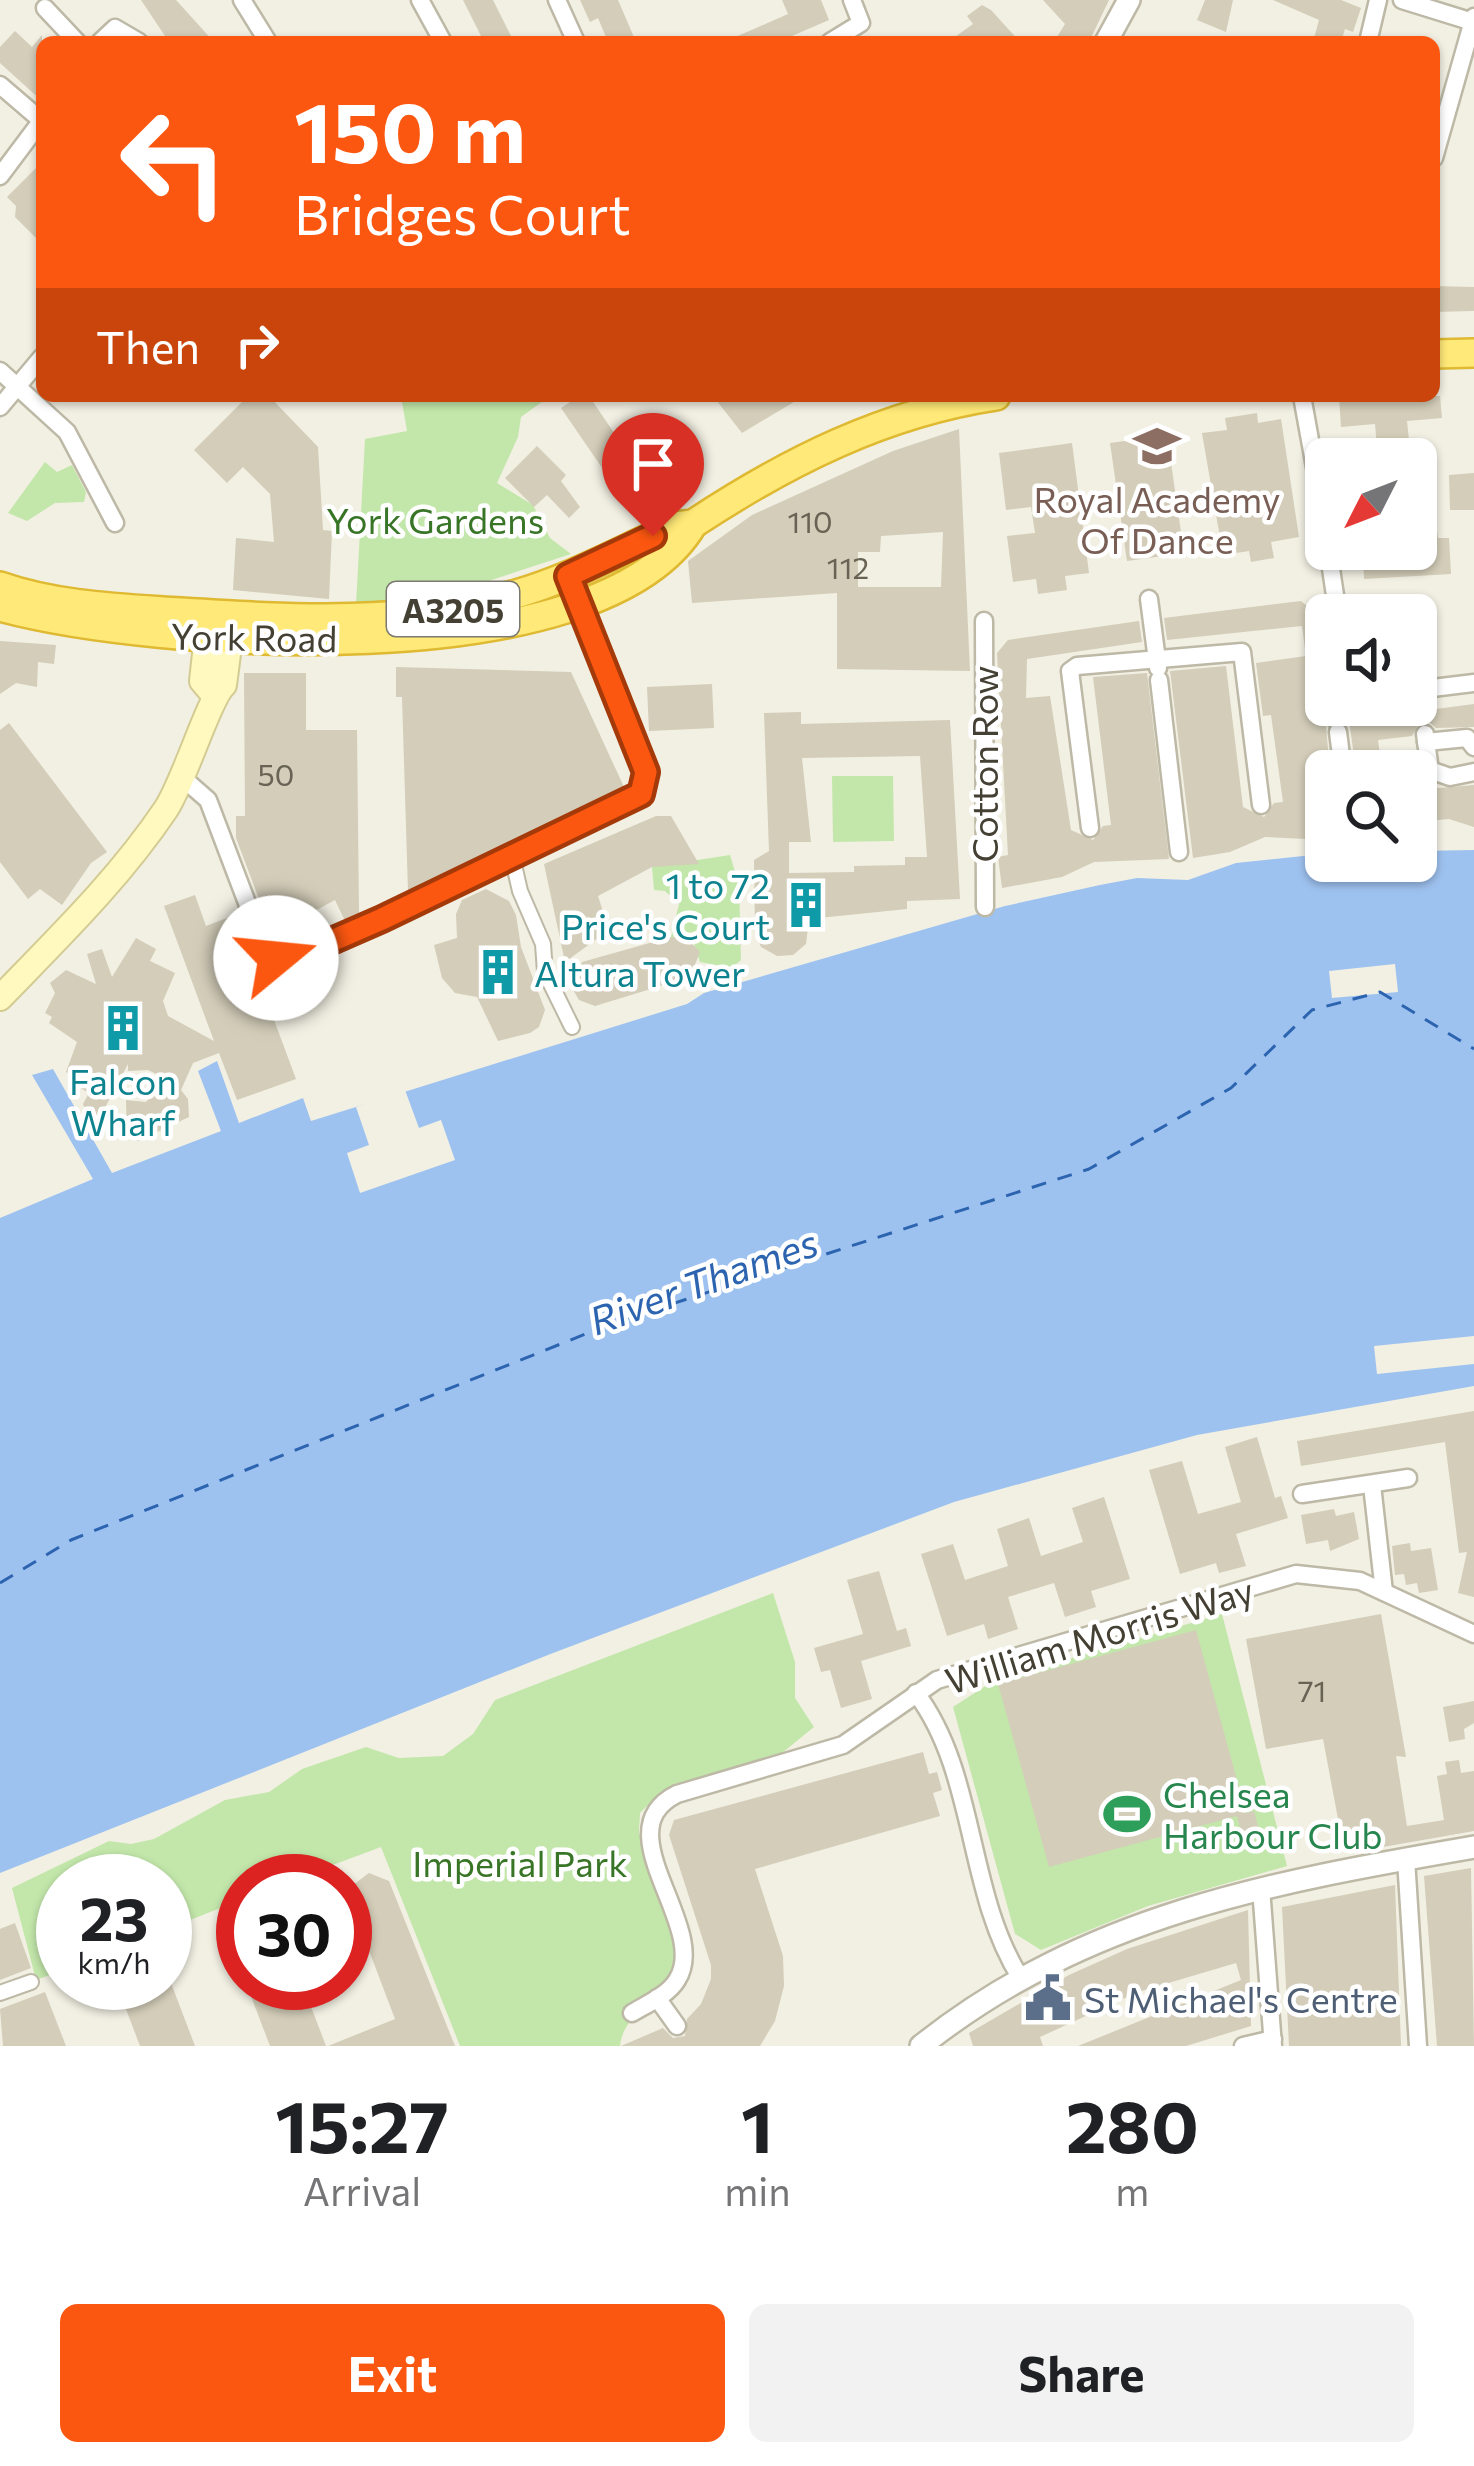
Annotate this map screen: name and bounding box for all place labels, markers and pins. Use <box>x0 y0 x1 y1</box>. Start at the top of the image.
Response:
pin <box>602 413 704 536</box>
school or university icon: Royal Academy Of Dance <box>1132 421 1182 471</box>
place label: Royal Academy Of Dance <box>1033 476 1281 561</box>
place label: 1 to 72 Price's Court <box>561 862 770 947</box>
building icon: 1 to 72 Price's Court <box>781 880 831 930</box>
building icon: Altura Tower <box>473 947 523 997</box>
place label: Altura Tower <box>534 950 745 994</box>
building icon: Falcon Wharf <box>98 1003 148 1053</box>
place label: Falcon Wharf <box>69 1058 177 1143</box>
place label: Chelsea Harbour Club <box>1163 1771 1383 1856</box>
sports icon: Chelsea Harbour Club <box>1102 1789 1152 1839</box>
public building icon: St Michael's Centre <box>1023 1973 1073 2023</box>
place label: St Michael's Centre <box>1084 1976 1398 2020</box>

